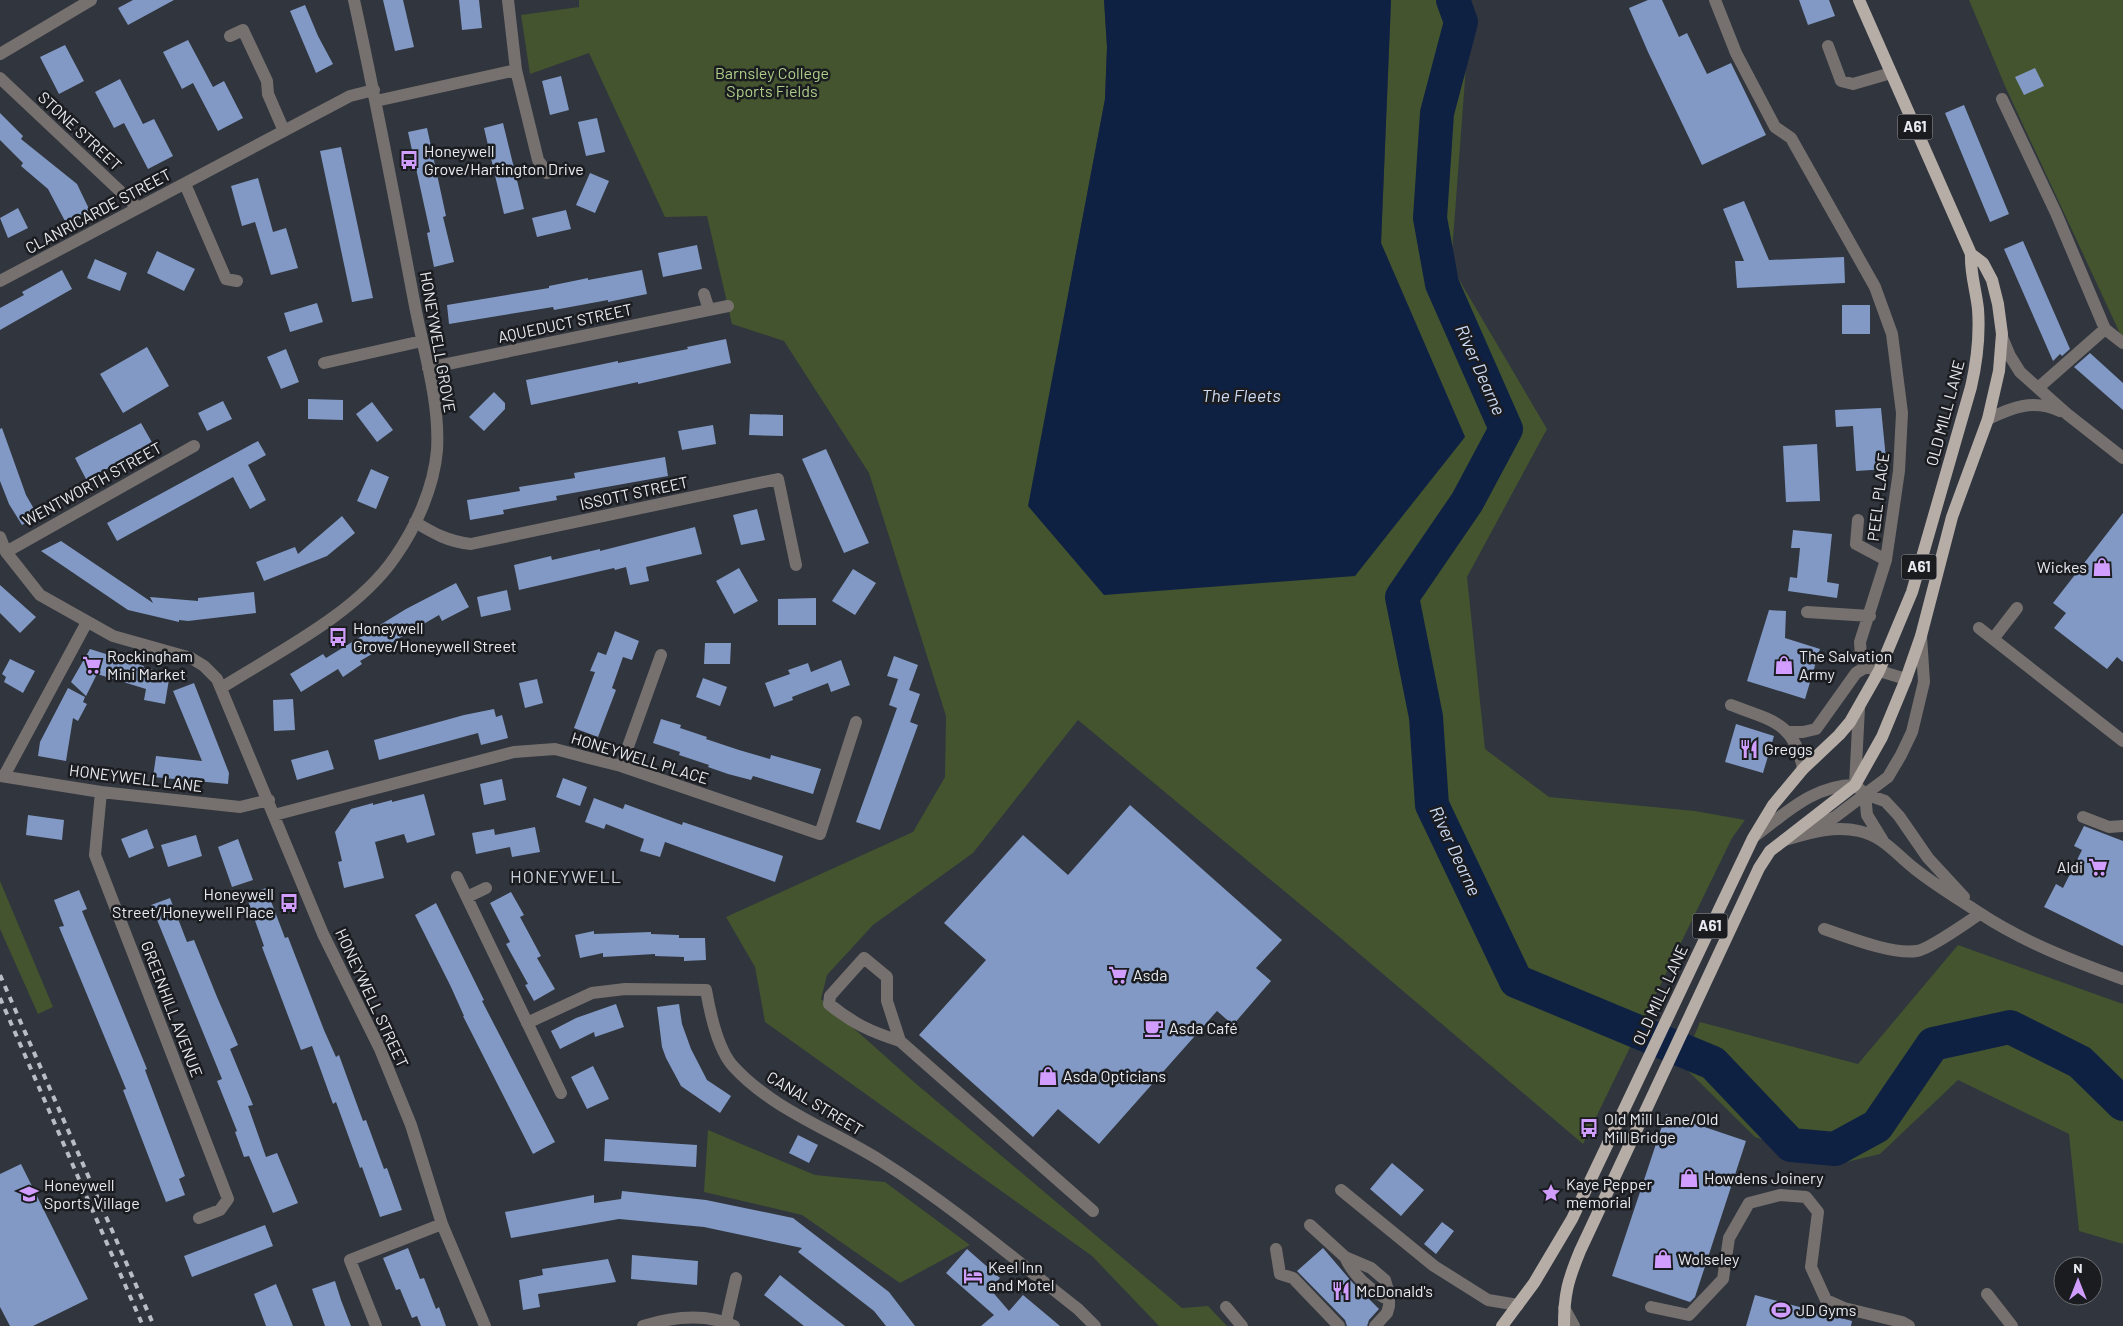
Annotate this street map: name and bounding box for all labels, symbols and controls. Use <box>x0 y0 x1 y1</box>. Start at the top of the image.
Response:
park label: Barnsley College Sports Fields <box>715 63 829 100</box>
street label: STONE STREET <box>35 87 126 174</box>
road number: A61 <box>1898 114 1932 140</box>
place label: Honeywell Grove/Hartington Drive <box>424 141 584 178</box>
bus stop icon: Honeywell Grove/Hartington Drive <box>398 149 420 171</box>
street label: CLANRICARDE STREET <box>22 164 174 257</box>
street label: HONEYWELL GROVE <box>417 270 460 414</box>
street label: AQUEDUCT STREET <box>496 299 634 346</box>
water label: River Dearne <box>1451 321 1511 418</box>
street label: OLD MILL LANE <box>1921 358 1968 468</box>
water label: The Fleets <box>1201 384 1281 406</box>
street label: WENTWORTH STREET <box>19 437 165 530</box>
street label: PEEL PLACE <box>1863 451 1892 542</box>
street label: ISSOTT STREET <box>578 472 690 513</box>
road number: A61 <box>1902 554 1936 580</box>
shop icon: Wickes <box>2091 556 2113 578</box>
place label: Wickes <box>2037 557 2087 576</box>
place label: Honeywell Grove/Honeywell Street <box>353 618 517 655</box>
bus stop icon: Honeywell Grove/Honeywell Street <box>327 626 349 648</box>
place label: Rockingham Mini Market <box>107 646 193 683</box>
place label: The Salvation Army <box>1799 646 1892 683</box>
supermarket icon: Rockingham Mini Market <box>81 654 103 676</box>
shop icon: The Salvation Army <box>1773 654 1795 676</box>
street label: HONEYWELL PLACE <box>569 728 711 787</box>
restaurant icon: Greggs <box>1738 738 1760 760</box>
place label: Greggs <box>1764 739 1813 758</box>
street label: HONEYWELL LANE <box>68 760 204 795</box>
water label: River Dearne <box>1425 802 1486 899</box>
supermarket icon: Aldi <box>2087 856 2109 878</box>
place label: Aldi <box>2057 857 2083 876</box>
district label: HONEYWELL <box>510 865 622 887</box>
place label: Honeywell Street/Honeywell Place <box>112 884 274 921</box>
bus stop icon: Honeywell Street/Honeywell Place <box>278 892 300 914</box>
road number: A61 <box>1692 914 1728 938</box>
street label: HONEYWELL STREET <box>332 925 413 1070</box>
street label: GREENHILL AVENUE <box>138 938 207 1080</box>
street label: OLD MILL LANE <box>1628 941 1691 1048</box>
supermarket icon: Asda <box>1107 964 1129 986</box>
place label: Asda <box>1133 965 1167 984</box>
cafe icon: Asda Café <box>1143 1017 1165 1039</box>
place label: Asda Café <box>1169 1018 1238 1037</box>
shop icon: Asda Opticians <box>1037 1065 1059 1087</box>
street label: CANAL STREET <box>764 1066 867 1139</box>
place label: Asda Opticians <box>1063 1066 1166 1085</box>
place label: Old Mill Lane/Old Mill Bridge <box>1604 1109 1719 1146</box>
bus stop icon: Old Mill Lane/Old Mill Bridge <box>1578 1117 1600 1139</box>
shop icon: Howdens Joinery <box>1678 1167 1700 1189</box>
place label: Howdens Joinery <box>1704 1168 1824 1187</box>
place label: Kaye Pepper memorial <box>1566 1174 1652 1211</box>
place label: Honeywell Sports Village <box>44 1175 140 1212</box>
place icon: Kaye Pepper memorial <box>1540 1182 1562 1204</box>
school or university icon: Honeywell Sports Village <box>18 1183 40 1205</box>
shop icon: Wolseley <box>1652 1248 1674 1270</box>
place label: Wolseley <box>1678 1249 1740 1268</box>
north arrow <box>2053 1256 2103 1306</box>
place label: Keel Inn and Motel <box>988 1257 1054 1294</box>
text: N <box>2073 1259 2083 1276</box>
hotel icon: Keel Inn and Motel <box>962 1265 984 1287</box>
restaurant icon: McDonald's <box>1330 1280 1352 1302</box>
place label: McDonald's <box>1356 1281 1433 1300</box>
sports icon: JD Gyms <box>1770 1299 1792 1321</box>
place label: JD Gyms <box>1796 1300 1856 1319</box>

